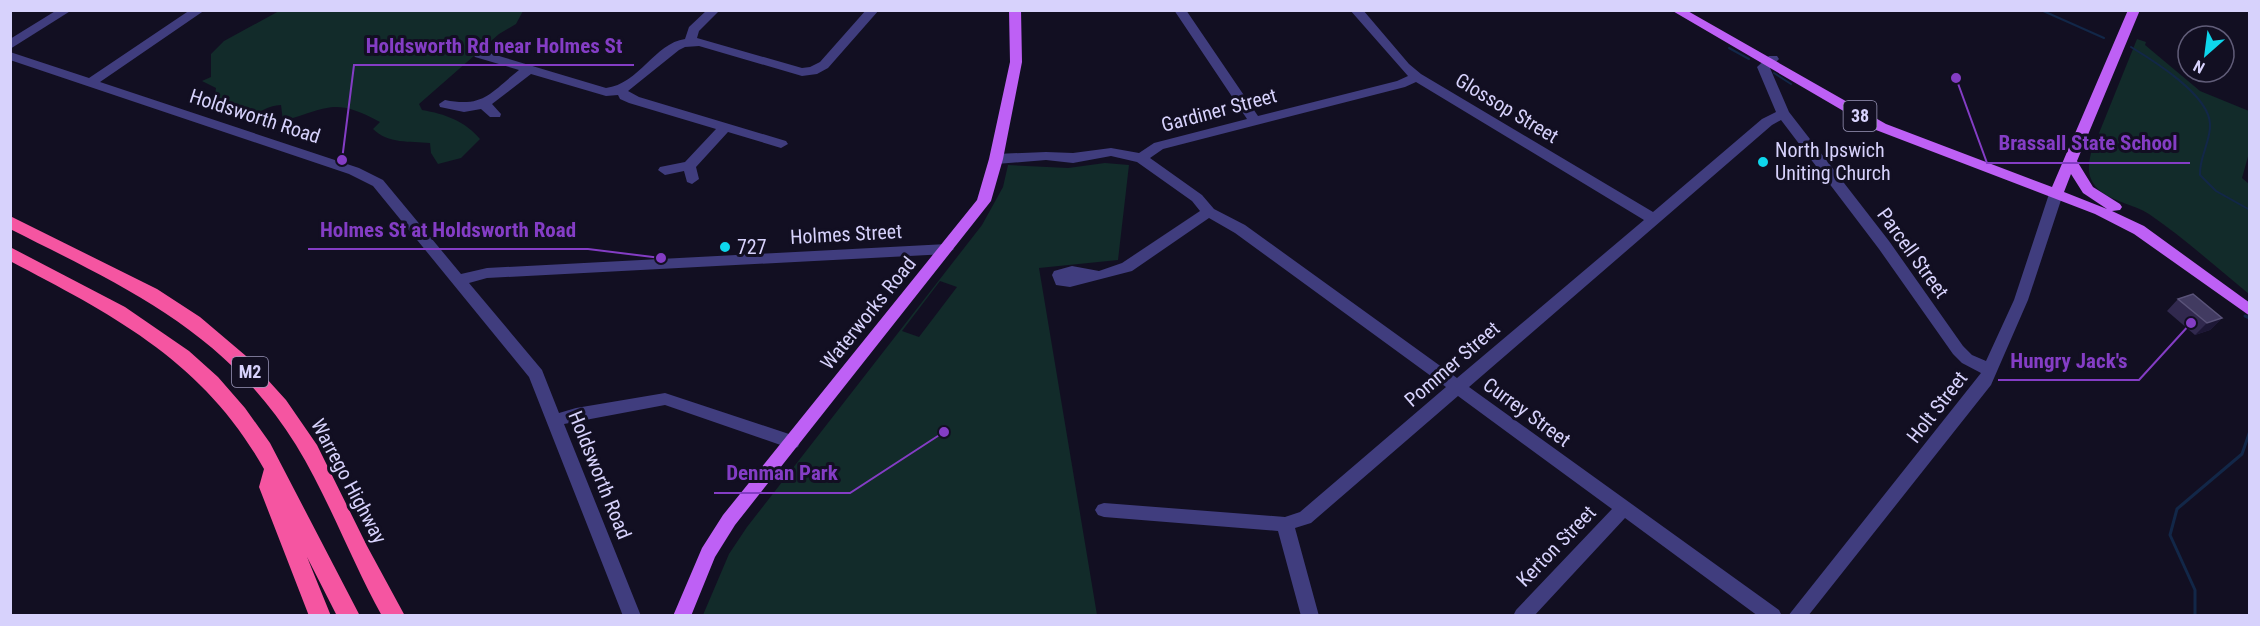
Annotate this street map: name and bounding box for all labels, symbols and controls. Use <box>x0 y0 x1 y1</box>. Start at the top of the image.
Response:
north arrow <box>2176 24 2236 84</box>
callout: Holdsworth Rd near Holmes St <box>354 26 634 65</box>
text: Holdsworth Rd near Holmes St <box>366 34 622 58</box>
text: N <box>2190 56 2208 77</box>
street label: Glossop Street <box>1451 68 1563 148</box>
street label: Gardiner Street <box>1159 83 1279 137</box>
street label: Holdsworth Road <box>187 84 323 148</box>
road number: 38 <box>1844 101 1876 131</box>
callout: Brassall State School <box>1987 124 2190 163</box>
text: Brassall State School <box>1998 131 2178 155</box>
place label: North Ipswich Uniting Church <box>1775 138 1891 185</box>
marker: North Ipswich Uniting Church <box>1756 155 1770 169</box>
street label: Parcell Street <box>1872 203 1954 303</box>
callout: Holmes St at Holdsworth Road <box>308 210 588 249</box>
text: Holmes St at Holdsworth Road <box>320 218 576 242</box>
street label: Holmes Street <box>789 219 903 249</box>
place label: 727 <box>737 235 767 259</box>
marker: 727 <box>718 240 732 254</box>
street label: Waterworks Road <box>815 252 921 374</box>
street label: Pommer Street <box>1400 316 1504 412</box>
callout: Hungry Jack's <box>1998 341 2139 380</box>
text: Hungry Jack's <box>2010 349 2128 373</box>
road number: M2 <box>232 357 268 387</box>
street label: Holt Street <box>1902 366 1972 448</box>
street label: Currey Street <box>1479 372 1575 452</box>
street label: Holdsworth Road <box>563 407 637 543</box>
street label: Warrego Highway <box>306 415 392 547</box>
callout: Denman Park <box>714 454 850 493</box>
text: Denman Park <box>726 461 839 485</box>
street label: Kerton Street <box>1511 500 1601 592</box>

